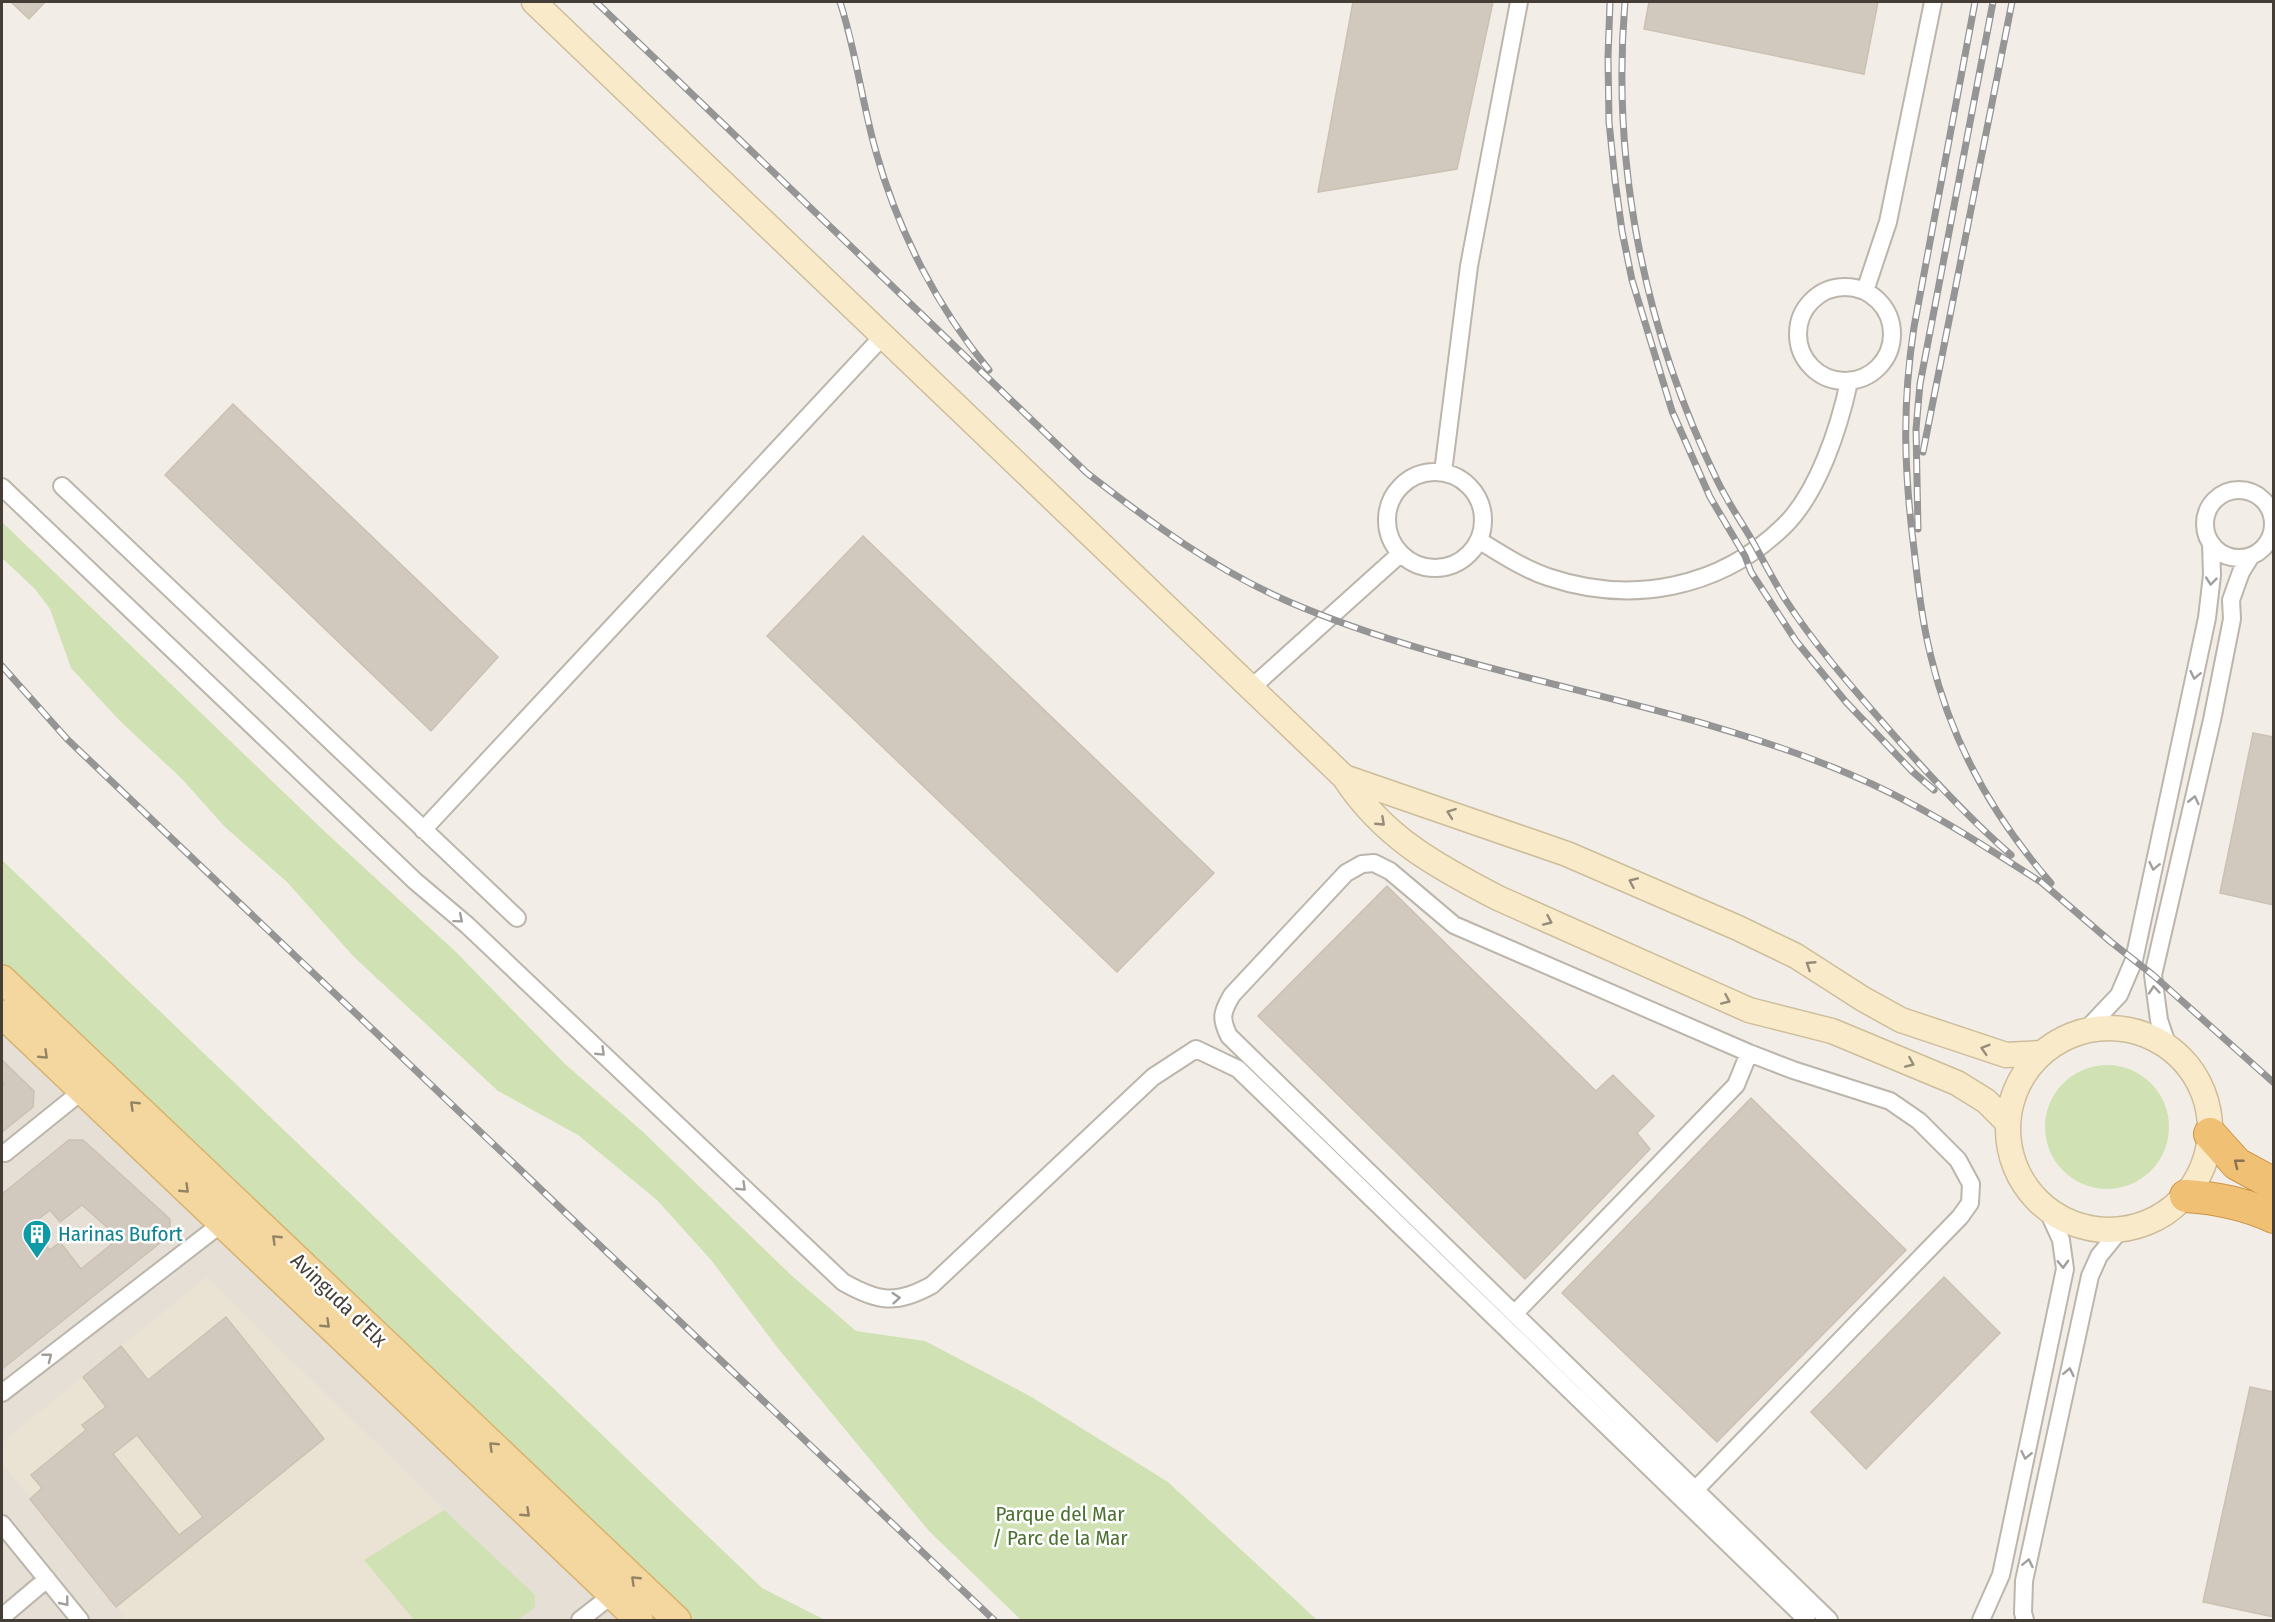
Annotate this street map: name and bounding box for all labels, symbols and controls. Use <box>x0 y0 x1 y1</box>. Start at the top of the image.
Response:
one-way arrow <box>2205 576 2218 586</box>
one-way arrow <box>2189 670 2202 680</box>
one-way arrow <box>2186 795 2199 805</box>
one-way arrow <box>1447 807 1457 820</box>
one-way arrow <box>1374 815 1384 826</box>
one-way arrow <box>2148 860 2161 870</box>
one-way arrow <box>1629 878 1640 890</box>
one-way arrow <box>452 911 463 922</box>
one-way arrow <box>1541 913 1552 925</box>
one-way arrow <box>1806 960 1816 972</box>
one-way arrow <box>2148 985 2161 995</box>
one-way arrow <box>1719 993 1730 1005</box>
one-way arrow <box>1980 1044 1990 1056</box>
one-way arrow <box>594 1045 605 1056</box>
one-way arrow <box>36 1047 47 1058</box>
one-way arrow <box>1903 1056 1914 1068</box>
one-way arrow <box>131 1101 141 1112</box>
one-way arrow <box>2234 1160 2245 1171</box>
one-way arrow <box>735 1179 746 1190</box>
one-way arrow <box>177 1182 188 1193</box>
building icon: Harinas Bufort <box>21 1218 53 1260</box>
place label: Harinas Bufort <box>58 1221 183 1247</box>
one-way arrow <box>272 1236 283 1247</box>
street label: Avinguda d'Elx <box>285 1248 393 1353</box>
one-way arrow <box>2057 1259 2069 1268</box>
one-way arrow <box>891 1292 900 1305</box>
one-way arrow <box>319 1317 330 1328</box>
one-way arrow <box>41 1353 52 1364</box>
one-way arrow <box>2062 1367 2075 1377</box>
one-way arrow <box>490 1442 500 1453</box>
one-way arrow <box>2020 1450 2033 1460</box>
park label: Parque del Mar / Parc de la Mar <box>992 1501 1128 1551</box>
one-way arrow <box>519 1506 529 1517</box>
one-way arrow <box>2020 1558 2033 1568</box>
one-way arrow <box>631 1576 641 1587</box>
one-way arrow <box>57 1595 68 1606</box>

